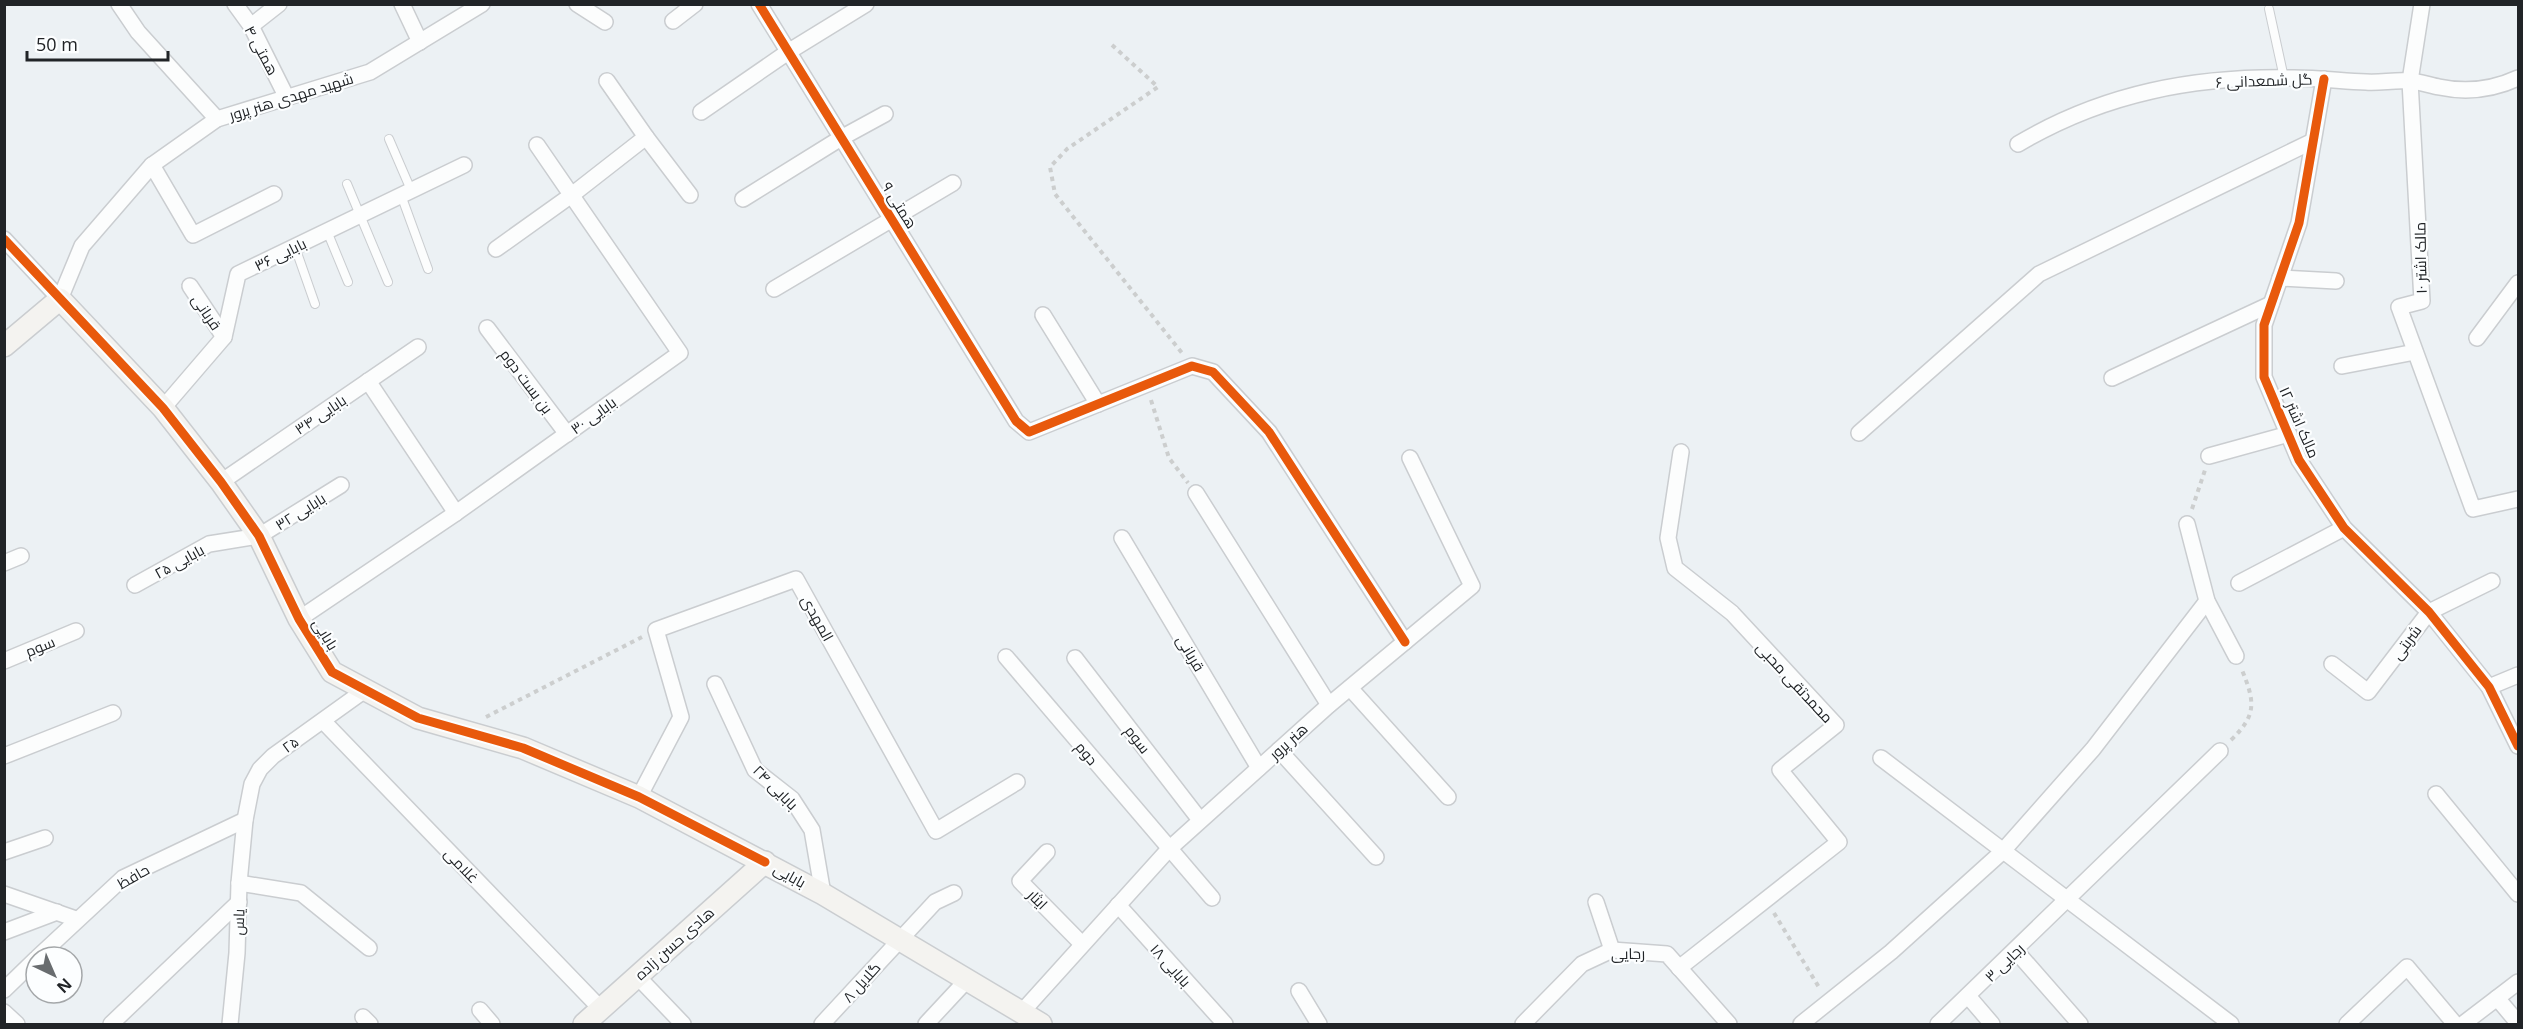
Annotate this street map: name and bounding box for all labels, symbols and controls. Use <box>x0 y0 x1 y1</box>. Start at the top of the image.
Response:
street label: همتی ۴ <box>240 22 283 79</box>
scale bar <box>27 24 168 62</box>
text: 50 m <box>36 32 78 56</box>
street label: شهید مهدی هنر پرور <box>225 68 356 126</box>
street label: گل شمعدانی ۶ <box>2215 68 2313 93</box>
street label: همتی ۹ <box>877 178 922 233</box>
street label: مالک اشتر ۱۰ <box>2409 222 2431 294</box>
street label: بابایی ۳۶ <box>251 233 310 276</box>
street label: قربانی <box>187 290 226 334</box>
street label: بن بست دوم <box>495 345 558 418</box>
street label: مالک اشتر ۱۲ <box>2275 383 2325 461</box>
street label: بابایی ۳۴ <box>290 389 350 439</box>
street label: بابایی ۳۰ <box>566 392 620 439</box>
street label: بابایی ۳۲ <box>271 488 330 535</box>
street label: بابایی ۲۵ <box>150 539 208 584</box>
street label: المهدی <box>796 591 839 645</box>
street label: بابایی <box>308 614 344 654</box>
street label: شربتی <box>2386 621 2426 664</box>
street label: سوم <box>22 631 58 662</box>
street label: قربانی <box>1171 631 1210 676</box>
street label: محمدتقی محبی <box>1752 637 1838 728</box>
street label: هنر پرور <box>1264 718 1312 765</box>
street label: سوم <box>1120 721 1155 758</box>
street label: ۲۵ <box>278 731 302 757</box>
street label: دوم <box>1071 737 1103 770</box>
street label: بابایی ۲۴ <box>748 760 803 815</box>
street label: غلامی <box>440 843 484 888</box>
street label: بابایی <box>770 858 810 893</box>
street label: حافظ <box>113 859 153 893</box>
street label: ایثار <box>1023 884 1052 913</box>
street label: هادی حسن زاده <box>630 902 719 985</box>
street label: یاس <box>228 908 249 936</box>
street label: رجایی ۳ <box>1980 938 2029 987</box>
street label: بابایی ۱۸ <box>1145 939 1196 992</box>
street label: رجایی <box>1611 943 1645 964</box>
north arrow <box>24 945 84 1005</box>
street label: گلایل ۸ <box>838 957 885 1007</box>
text: N <box>52 973 77 998</box>

